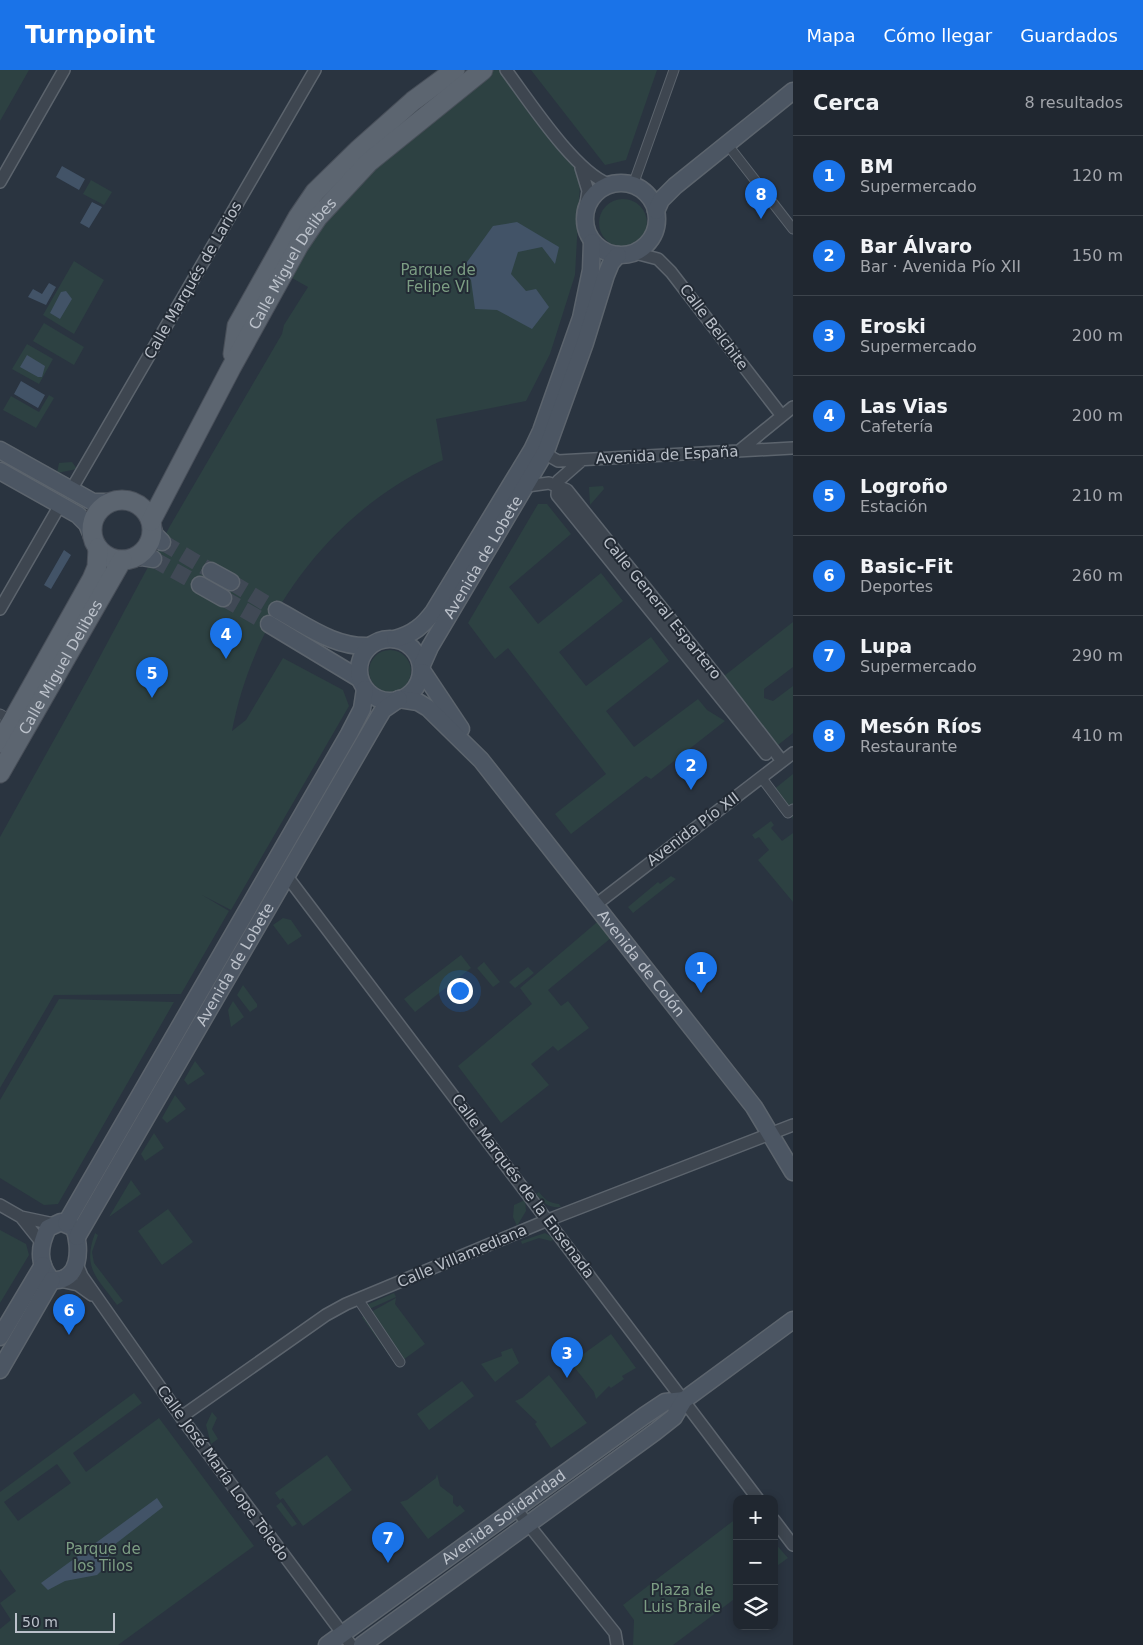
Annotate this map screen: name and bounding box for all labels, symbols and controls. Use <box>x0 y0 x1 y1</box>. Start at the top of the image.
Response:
text: Turnpoint <box>25 21 155 49</box>
text: Mapa <box>806 25 855 46</box>
text: Cómo llegar <box>883 25 992 46</box>
text: Guardados <box>1020 25 1118 46</box>
text: Cerca <box>813 91 880 115</box>
text: 8 resultados <box>1024 93 1123 112</box>
text: BM <box>860 155 893 177</box>
text: 1 <box>823 166 835 185</box>
text: 120 m <box>1072 166 1123 185</box>
text: Supermercado <box>860 177 977 196</box>
pin: 8 <box>745 178 777 219</box>
street label: Calle Miguel Delibes <box>245 194 340 333</box>
street label: Calle Marqués de Larios <box>140 198 246 362</box>
text: Bar Álvaro <box>860 235 972 257</box>
text: 2 <box>823 246 835 265</box>
text: 150 m <box>1072 246 1123 265</box>
text: Bar · Avenida Pío XII <box>860 257 1021 276</box>
park label: Parque de Felipe VI <box>400 261 476 296</box>
street label: Calle Belchite <box>676 281 752 373</box>
text: Eroski <box>860 315 926 337</box>
text: 3 <box>823 326 835 345</box>
text: 200 m <box>1072 326 1123 345</box>
text: Supermercado <box>860 337 977 356</box>
text: Las Vias <box>860 395 948 417</box>
text: 4 <box>823 406 835 425</box>
text: 200 m <box>1072 406 1123 425</box>
text: Cafetería <box>860 417 933 436</box>
street label: Avenida de España <box>595 442 739 468</box>
text: Logroño <box>860 475 948 497</box>
text: 5 <box>823 486 835 505</box>
text: 210 m <box>1072 486 1123 505</box>
street label: Avenida de Lobete <box>440 493 526 622</box>
text: Estación <box>860 497 928 516</box>
street label: Calle General Espartero <box>599 533 725 683</box>
text: Basic-Fit <box>860 555 953 577</box>
text: 6 <box>823 566 835 585</box>
text: 260 m <box>1072 566 1123 585</box>
text: Deportes <box>860 577 933 596</box>
street label: Calle Miguel Delibes <box>15 597 106 738</box>
pin: 4 <box>210 618 242 659</box>
text: Lupa <box>860 635 912 657</box>
text: 7 <box>823 646 835 665</box>
text: 290 m <box>1072 646 1123 665</box>
pin: 5 <box>136 657 168 698</box>
text: Supermercado <box>860 657 977 676</box>
text: Mesón Ríos <box>860 715 982 737</box>
text: 8 <box>823 726 835 745</box>
text: 410 m <box>1072 726 1123 745</box>
text: Restaurante <box>860 737 957 756</box>
pin: 2 <box>675 749 707 790</box>
street label: Avenida Pío XII <box>643 788 743 870</box>
street label: Avenida de Lobete <box>192 900 278 1029</box>
street label: Avenida de Colón <box>594 906 689 1020</box>
pin: 1 <box>685 952 717 993</box>
your location <box>447 978 473 1004</box>
street label: Calle Marqués de la Ensenada <box>448 1090 598 1282</box>
street label: Calle Villamediana <box>394 1221 530 1291</box>
pin: 6 <box>53 1294 85 1335</box>
pin: 3 <box>551 1337 583 1378</box>
street label: Calle José María Lope Toledo <box>153 1382 293 1564</box>
street label: Avenida Solidaridad <box>438 1466 569 1568</box>
map controls <box>733 1495 778 1630</box>
button: + <box>733 1495 778 1540</box>
pin: 7 <box>372 1522 404 1563</box>
park label: Parque de los Tilos <box>65 1540 141 1575</box>
button: − <box>733 1540 778 1585</box>
park label: Plaza de Luis Braile <box>643 1581 721 1616</box>
button: layers <box>733 1585 778 1630</box>
scale bar <box>15 1610 115 1633</box>
text: 50 m <box>22 1614 58 1630</box>

